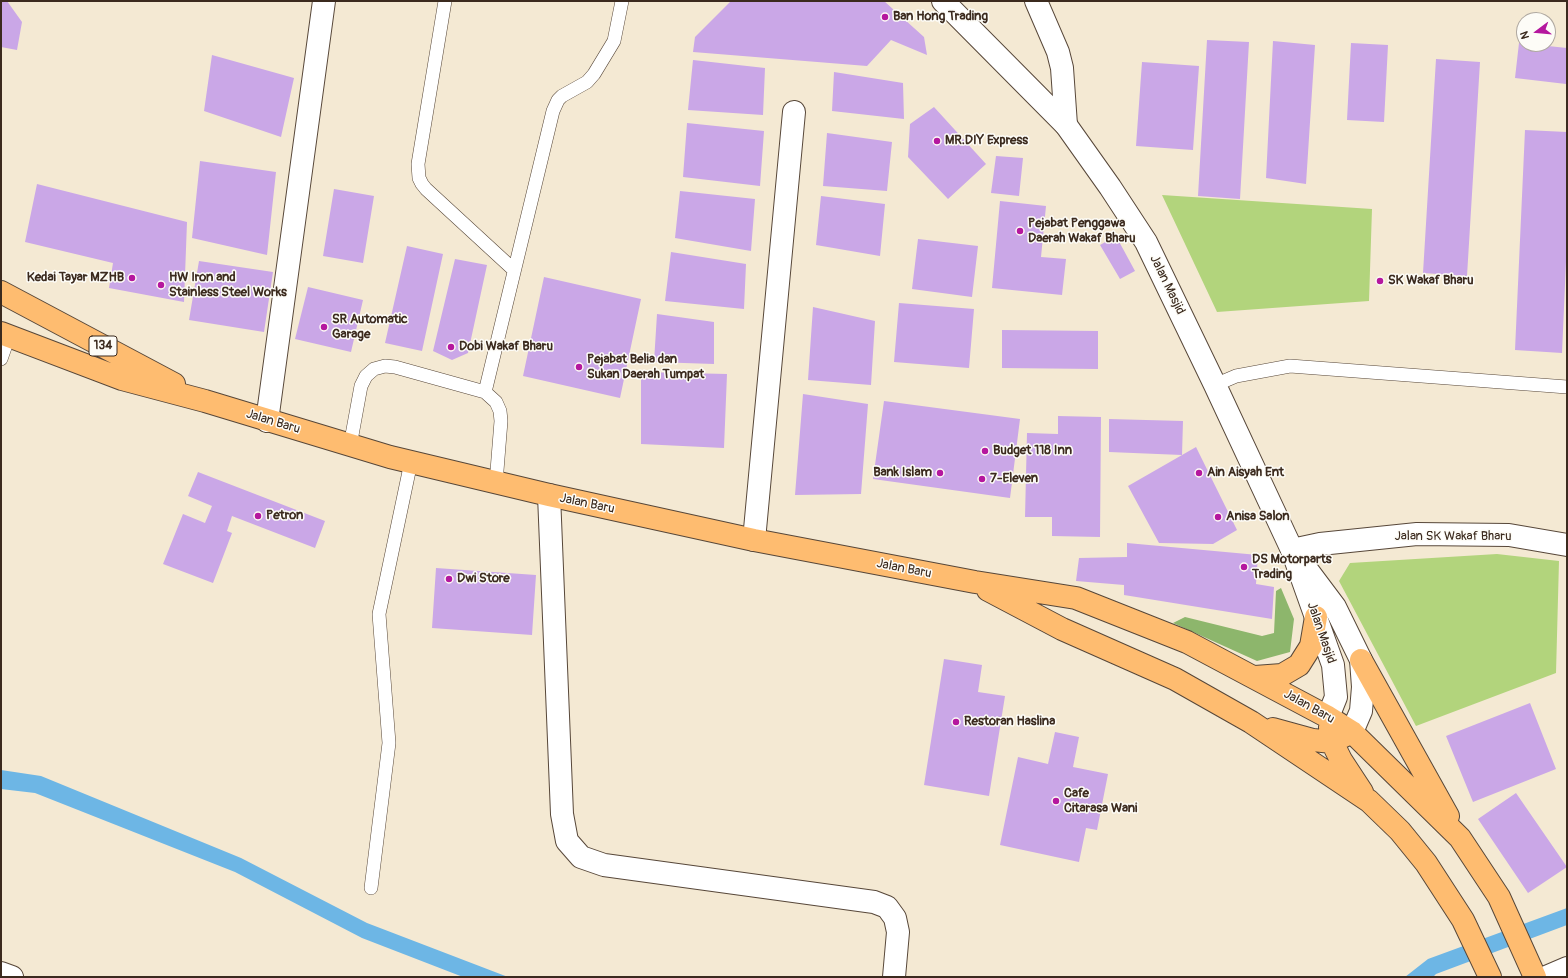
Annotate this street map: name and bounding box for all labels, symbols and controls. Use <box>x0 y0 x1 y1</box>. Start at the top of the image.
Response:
place label: Ban Hong Trading <box>893 9 988 25</box>
marker: Ban Hong Trading <box>880 12 890 22</box>
north arrow <box>1516 12 1556 52</box>
text: N <box>1518 30 1532 41</box>
place label: MR.DIY Express <box>945 133 1028 149</box>
marker: MR.DIY Express <box>932 136 942 146</box>
place label: Pejabat Penggawa Daerah Wakaf Bharu <box>1028 216 1136 247</box>
marker: Pejabat Penggawa Daerah Wakaf Bharu <box>1015 226 1025 236</box>
street label: Jalan Masjid <box>1146 253 1188 317</box>
place label: Kedai Tayar MZHB <box>27 270 124 286</box>
place label: HW Iron and Stainless Steel Works <box>169 270 287 301</box>
marker: Kedai Tayar MZHB <box>127 273 137 283</box>
place label: SK Wakaf Bharu <box>1388 273 1474 289</box>
marker: SK Wakaf Bharu <box>1375 276 1385 286</box>
marker: HW Iron and Stainless Steel Works <box>156 280 166 290</box>
place label: SR Automatic Garage <box>332 312 408 343</box>
marker: SR Automatic Garage <box>319 322 329 332</box>
road number: 134 <box>89 336 117 356</box>
place label: Dobi Wakaf Bharu <box>459 339 553 355</box>
marker: Dobi Wakaf Bharu <box>446 342 456 352</box>
place label: Pejabat Belia dan Sukan Daerah Tumpat <box>587 352 704 383</box>
marker: Pejabat Belia dan Sukan Daerah Tumpat <box>574 362 584 372</box>
street label: Jalan Baru <box>244 406 302 438</box>
place label: Budget 118 Inn <box>993 443 1072 459</box>
marker: Budget 118 Inn <box>980 446 990 456</box>
place label: Bank Islam <box>873 465 932 481</box>
place label: Ain Aisyah Ent <box>1207 465 1284 481</box>
marker: Bank Islam <box>935 468 945 478</box>
marker: Ain Aisyah Ent <box>1194 468 1204 478</box>
place label: 7-Eleven <box>990 471 1038 487</box>
marker: 7-Eleven <box>977 474 987 484</box>
street label: Jalan Baru <box>558 491 616 517</box>
place label: Petron <box>266 508 303 524</box>
place label: Anisa Salon <box>1226 509 1290 525</box>
marker: Petron <box>253 511 263 521</box>
marker: Anisa Salon <box>1213 512 1223 522</box>
street label: Jalan SK Wakaf Bharu <box>1395 529 1511 545</box>
place label: DS Motorparts Trading <box>1252 552 1332 583</box>
street label: Jalan Baru <box>875 556 933 582</box>
marker: DS Motorparts Trading <box>1239 562 1249 572</box>
place label: Dwi Store <box>457 571 510 587</box>
marker: Dwi Store <box>444 574 454 584</box>
street label: Jalan Masjid <box>1303 600 1339 666</box>
street label: Jalan Baru <box>1281 687 1337 727</box>
place label: Restoran Haslina <box>964 714 1055 730</box>
marker: Restoran Haslina <box>951 717 961 727</box>
place label: Cafe Citarasa Wani <box>1064 786 1137 817</box>
marker: Cafe Citarasa Wani <box>1051 796 1061 806</box>

